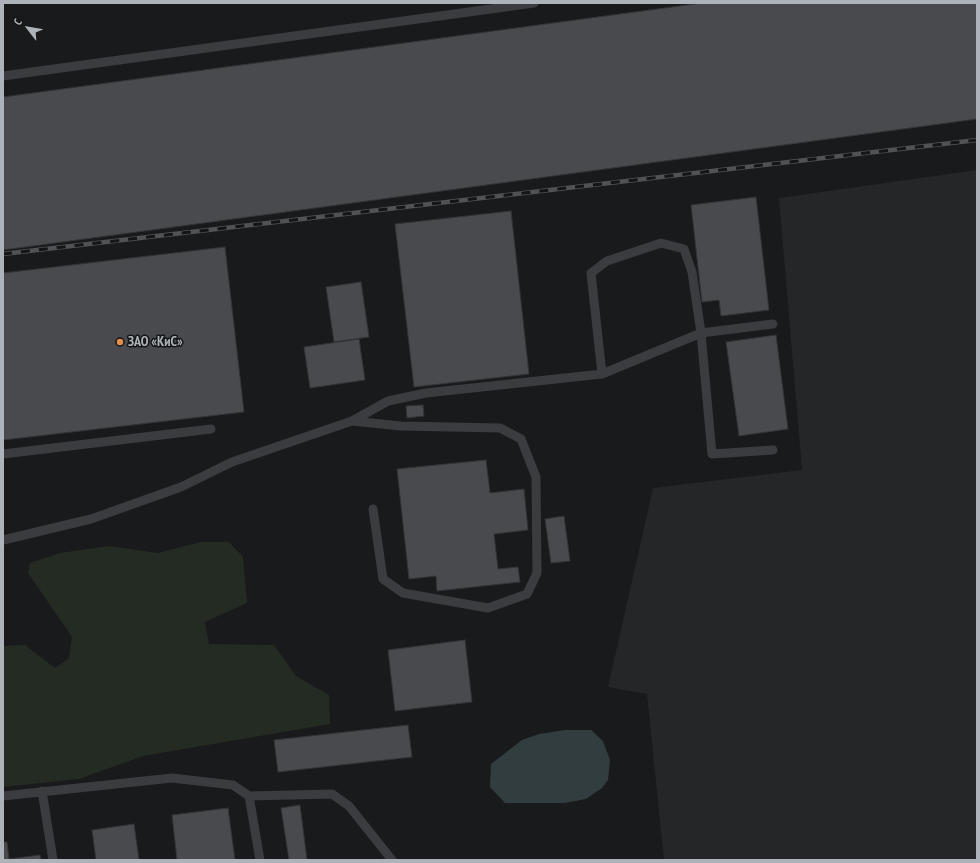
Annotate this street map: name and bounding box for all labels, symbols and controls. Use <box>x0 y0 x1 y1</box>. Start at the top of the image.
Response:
north arrow <box>8 8 48 48</box>
text: С <box>10 16 25 28</box>
place label: ЗАО «КиС» <box>128 334 183 350</box>
marker: ЗАО «КиС» <box>115 337 125 347</box>

